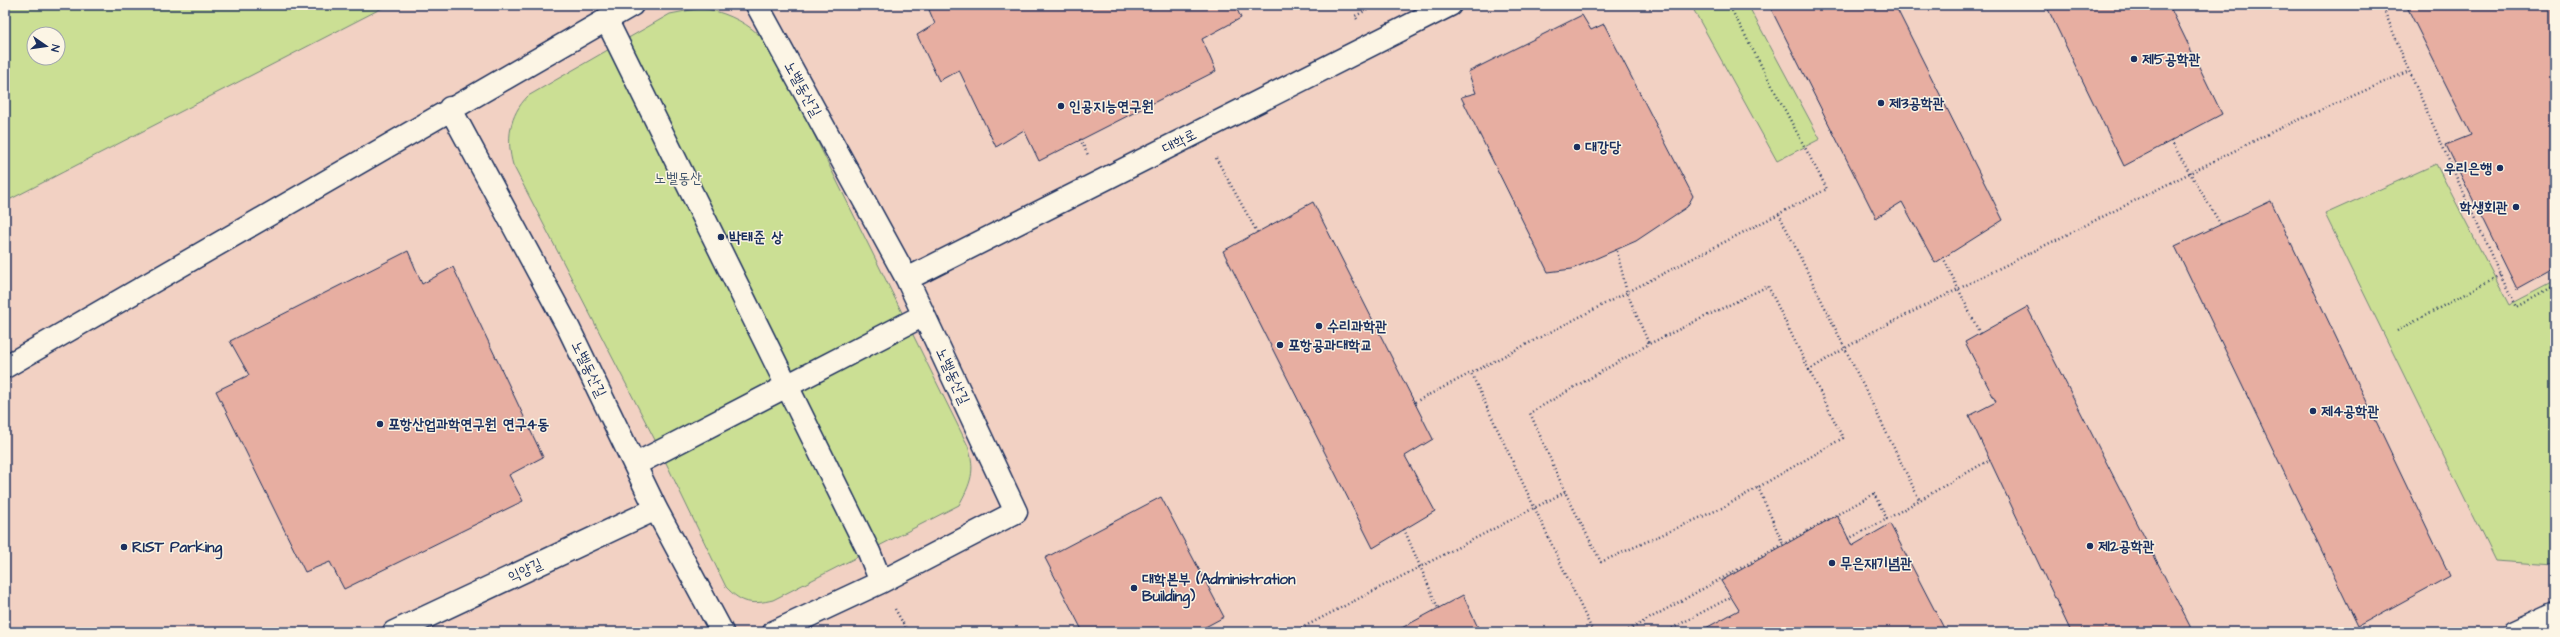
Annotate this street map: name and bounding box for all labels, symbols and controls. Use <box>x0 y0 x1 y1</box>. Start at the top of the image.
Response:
north arrow <box>26 26 66 66</box>
text: N <box>47 43 63 53</box>
place label: 제5공학관 <box>2142 49 2201 70</box>
marker: 제5공학관 <box>2129 54 2139 64</box>
street label: 노벨동산길 <box>779 58 826 121</box>
place label: 제3공학관 <box>1889 93 1945 114</box>
place label: 인공지능연구원 <box>1069 96 1154 117</box>
marker: 제3공학관 <box>1876 98 1886 108</box>
marker: 인공지능연구원 <box>1056 101 1066 111</box>
street label: 대학로 <box>1158 124 1200 159</box>
place label: 대강당 <box>1585 137 1621 158</box>
marker: 대강당 <box>1572 142 1582 152</box>
place label: 우리은행 <box>2444 158 2492 179</box>
marker: 우리은행 <box>2495 163 2505 173</box>
park label: 노벨동산 <box>654 168 702 189</box>
place label: 학생회관 <box>2459 197 2508 218</box>
marker: 학생회관 <box>2511 202 2521 212</box>
place label: 박태준 상 <box>729 227 783 248</box>
marker: 박태준 상 <box>716 232 726 242</box>
place label: 수리과학관 <box>1327 316 1387 337</box>
marker: 수리과학관 <box>1314 321 1324 331</box>
place label: 포항공과대학교 <box>1288 335 1373 356</box>
street label: 노벨동산길 <box>566 337 611 401</box>
marker: 포항공과대학교 <box>1275 340 1285 350</box>
street label: 노벨동산길 <box>930 344 975 408</box>
place label: 제4공학관 <box>2321 401 2380 422</box>
marker: 제4공학관 <box>2308 406 2318 416</box>
place label: 포항산업과학연구원 연구4동 <box>388 414 549 435</box>
marker: 포항산업과학연구원 연구4동 <box>375 419 385 429</box>
place label: 제2공학관 <box>2098 536 2155 557</box>
place label: RIST Parking <box>132 537 222 560</box>
marker: 제2공학관 <box>2085 541 2095 551</box>
marker: RIST Parking <box>119 542 129 552</box>
street label: 익양길 <box>504 553 546 588</box>
place label: 무은재기념관 <box>1840 553 1912 574</box>
marker: 무은재기념관 <box>1827 558 1837 568</box>
place label: 대학본부 (Administration Building) <box>1142 569 1296 609</box>
marker: 대학본부 (Administration Building) <box>1129 583 1139 593</box>

